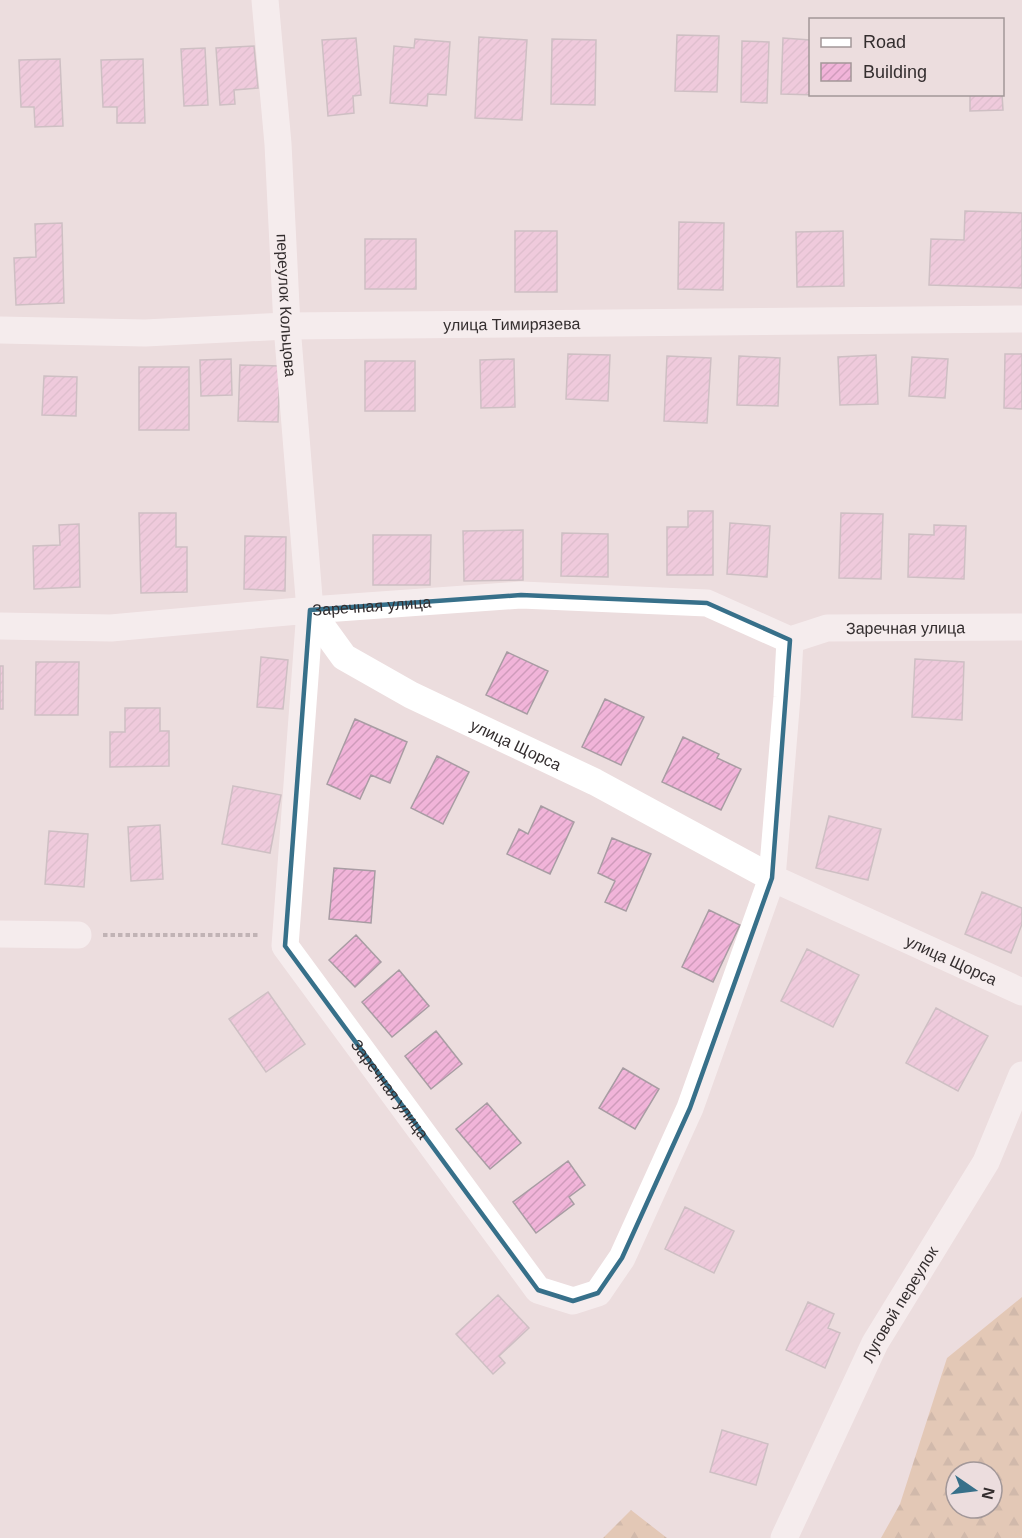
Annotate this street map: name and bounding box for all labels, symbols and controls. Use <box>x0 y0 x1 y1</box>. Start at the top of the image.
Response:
legend <box>809 18 1004 96</box>
text: Road <box>863 32 906 52</box>
text: Building <box>863 62 927 82</box>
street label: переулок Кольцова <box>274 233 300 378</box>
street label: улица Тимирязева <box>443 315 581 333</box>
street label: Заречная улица <box>312 593 432 618</box>
street label: Заречная улица <box>846 619 965 636</box>
street label: улица Щорса <box>468 716 564 773</box>
street label: улица Щорса <box>903 932 1000 988</box>
street label: Заречная улица <box>348 1036 432 1142</box>
street label: Луговой переулок <box>859 1242 941 1365</box>
north arrow <box>944 1460 1004 1520</box>
text: N <box>978 1486 998 1501</box>

